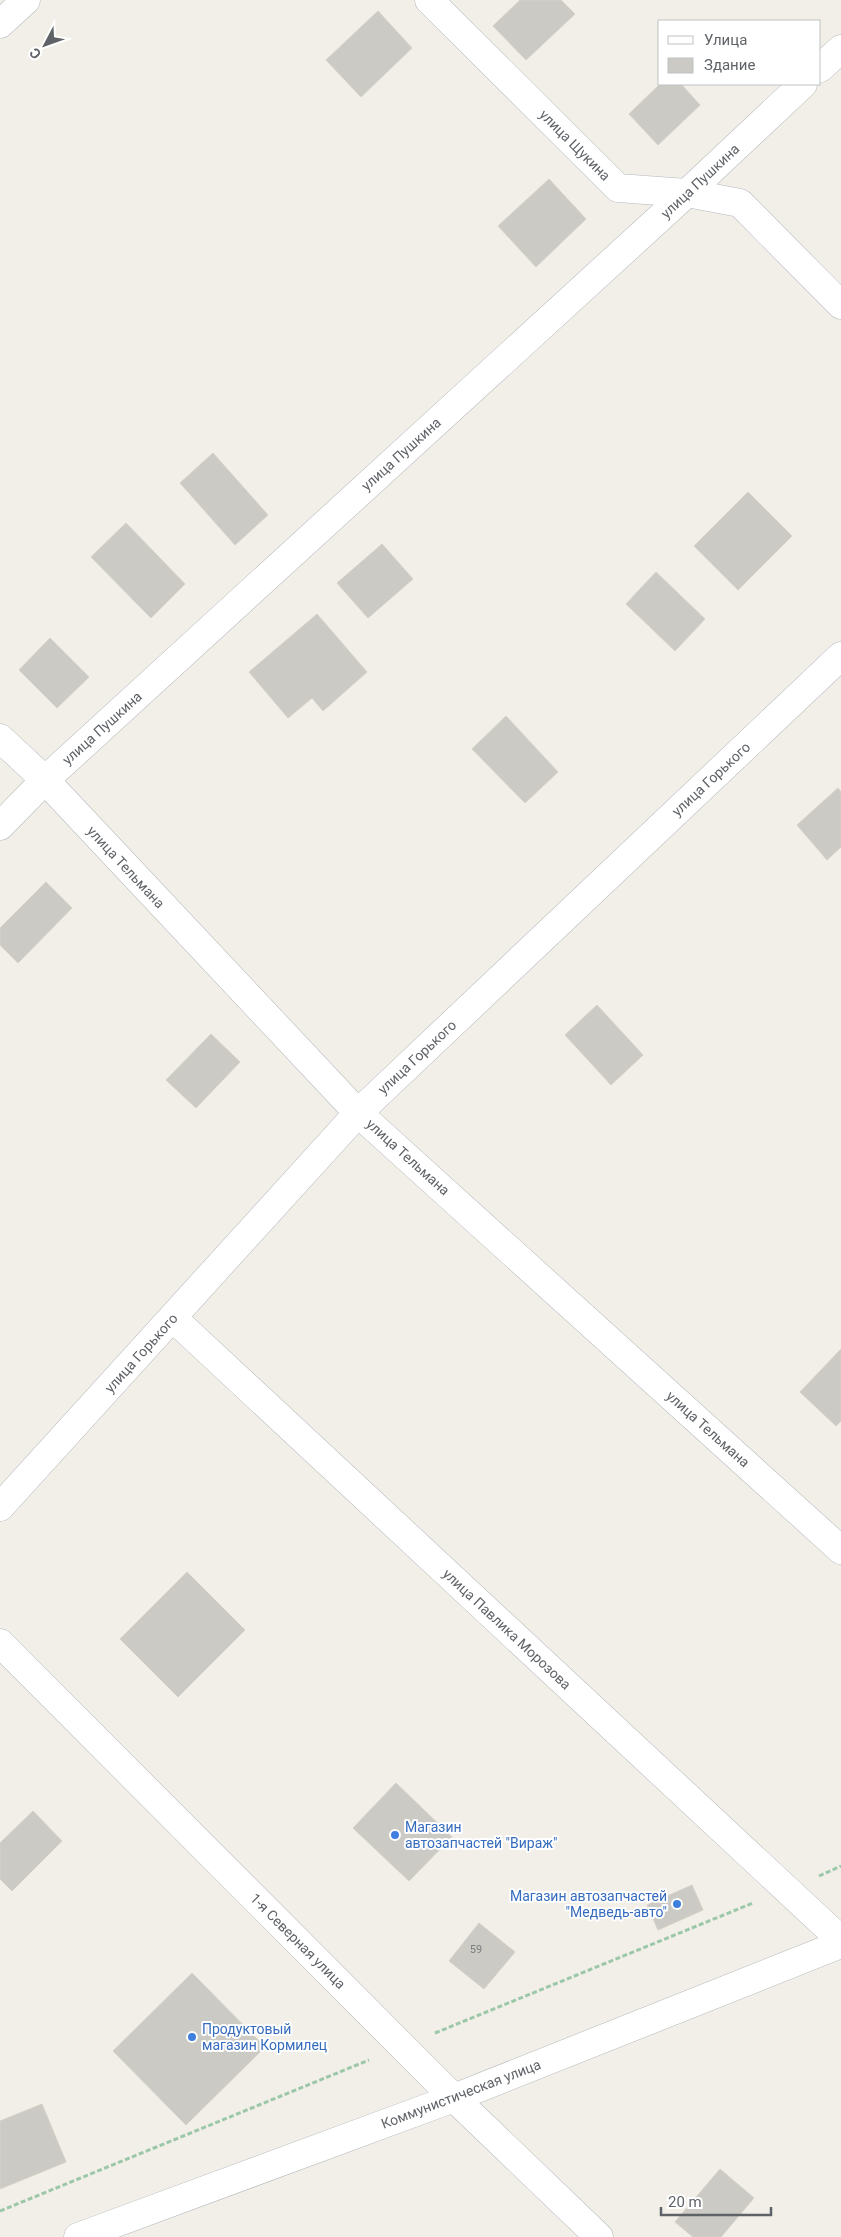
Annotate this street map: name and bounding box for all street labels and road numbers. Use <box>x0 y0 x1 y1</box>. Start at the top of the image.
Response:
street label: улица Щукина <box>536 106 614 184</box>
street label: улица Пушкина <box>658 141 742 221</box>
street label: улица Пушкина <box>358 414 444 494</box>
street label: улица Пушкина <box>59 688 145 768</box>
street label: улица Горького <box>669 739 753 819</box>
street label: улица Тельмана <box>84 823 168 911</box>
street label: улица Горького <box>375 1017 459 1097</box>
street label: улица Тельмана <box>363 1116 453 1198</box>
street label: улица Горького <box>101 1310 181 1396</box>
street label: улица Тельмана <box>663 1388 753 1470</box>
street label: улица Павлика Морозова <box>440 1565 574 1693</box>
street label: 1-я Северная улица <box>247 1890 349 1992</box>
street label: Коммунистическая улица <box>379 2056 543 2132</box>

